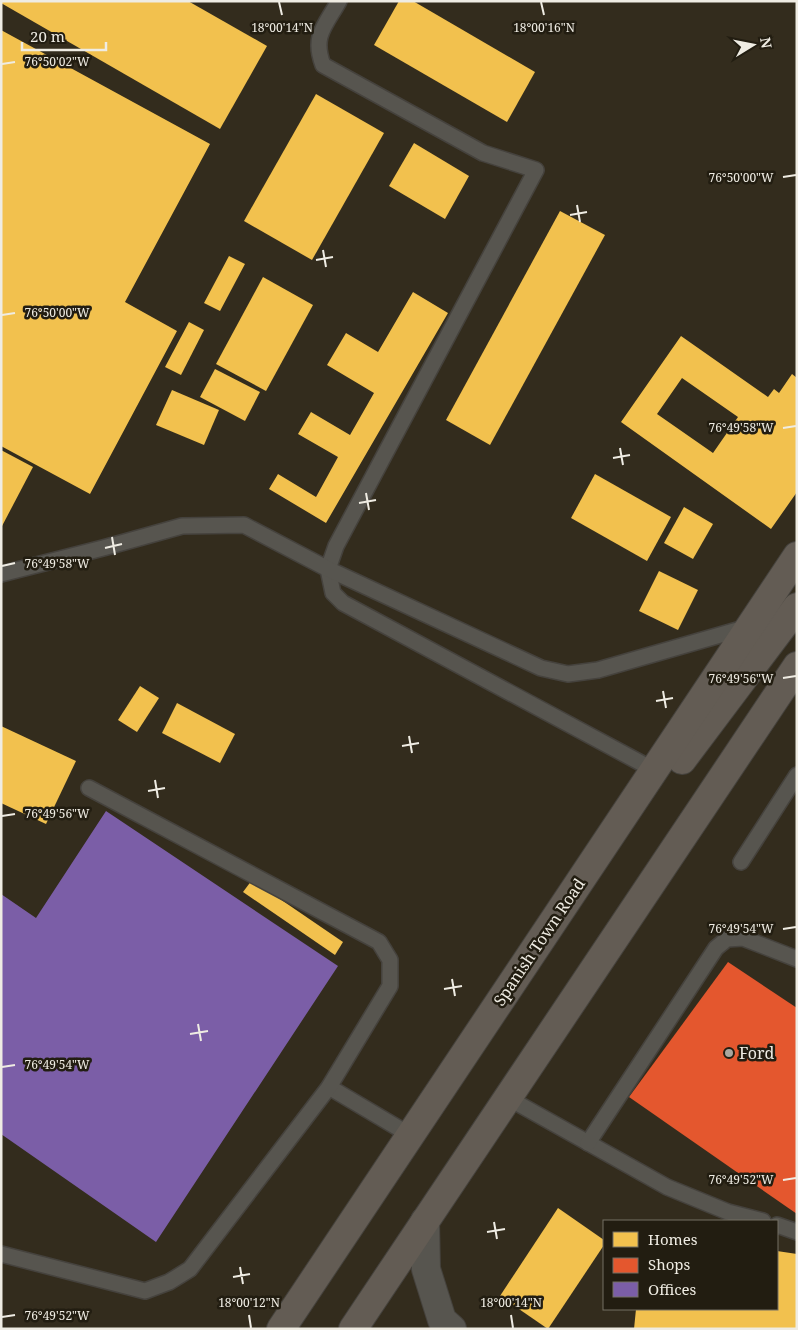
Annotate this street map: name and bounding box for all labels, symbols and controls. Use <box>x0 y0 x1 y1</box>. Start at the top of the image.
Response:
text: 18°00'14"N <box>251 19 313 36</box>
text: 18°00'16"N <box>513 19 575 36</box>
scale bar <box>22 20 106 52</box>
north arrow <box>728 20 778 70</box>
text: 20 m <box>30 26 65 46</box>
text: N <box>756 36 777 50</box>
text: 76°50'02"W <box>24 53 90 70</box>
text: 76°50'00"W <box>708 169 774 186</box>
text: 76°50'00"W <box>24 304 90 321</box>
text: 76°49'58"W <box>708 419 774 436</box>
text: 76°49'58"W <box>24 555 90 572</box>
text: 76°49'56"W <box>708 670 774 687</box>
text: 76°49'56"W <box>24 805 90 822</box>
street label: Spanish Town Road <box>488 874 590 1010</box>
text: 76°49'54"W <box>708 920 774 937</box>
place label: Ford <box>739 1042 775 1064</box>
marker: Ford <box>723 1047 735 1059</box>
text: 76°49'54"W <box>24 1056 90 1073</box>
text: 76°49'52"W <box>708 1171 774 1188</box>
legend <box>603 1220 778 1310</box>
text: Homes <box>648 1229 698 1249</box>
text: Shops <box>648 1254 691 1274</box>
text: Offices <box>648 1279 697 1299</box>
text: 18°00'12"N <box>218 1294 280 1311</box>
text: 18°00'14"N <box>480 1294 542 1311</box>
text: 76°49'52"W <box>24 1307 90 1324</box>

